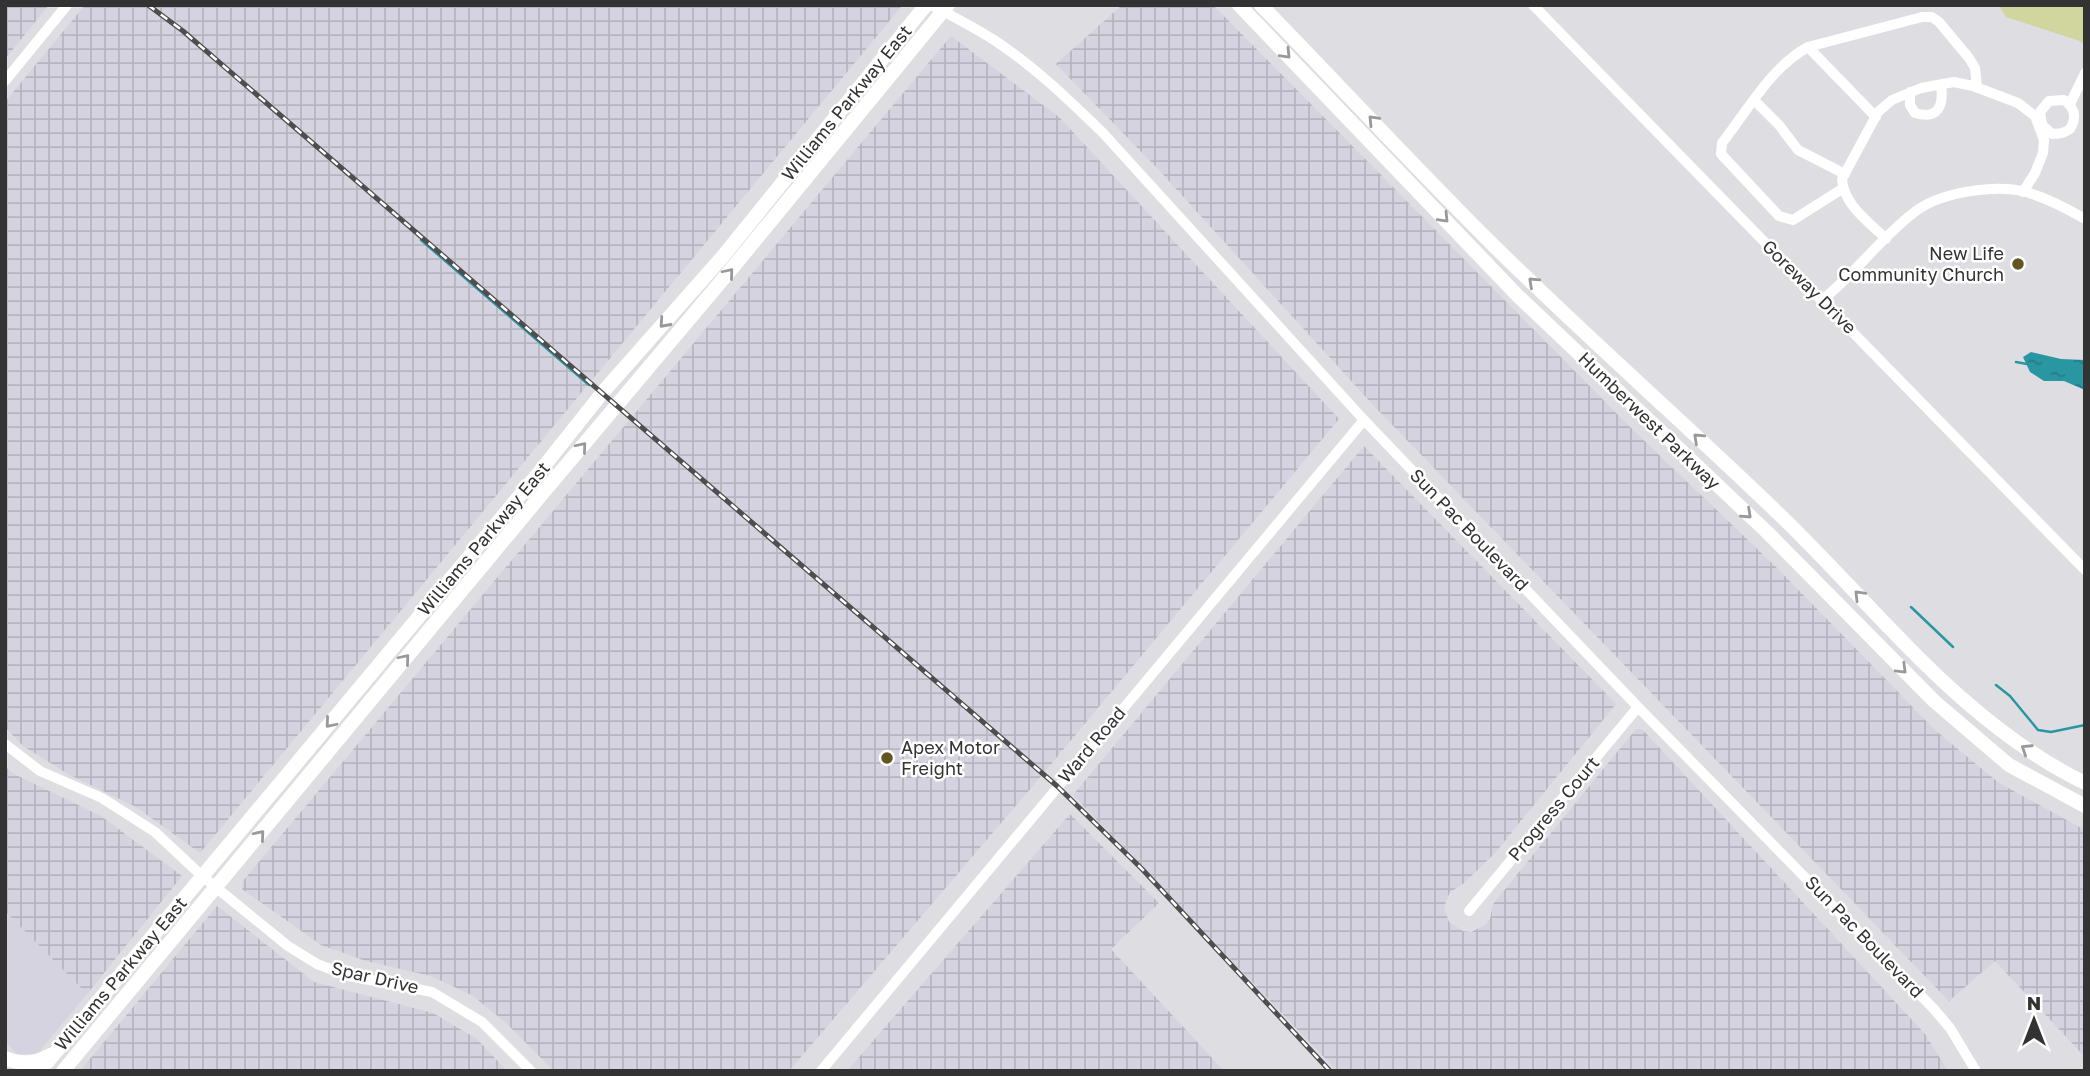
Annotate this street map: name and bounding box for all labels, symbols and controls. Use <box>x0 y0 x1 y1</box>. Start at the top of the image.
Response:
street label: Williams Parkway East <box>777 20 916 185</box>
one-way arrow <box>1277 46 1290 59</box>
one-way arrow <box>1368 116 1381 129</box>
one-way arrow <box>1435 210 1448 223</box>
street label: Goreway Drive <box>1758 235 1861 338</box>
place label: New Life Community Church <box>1838 242 2004 285</box>
marker: New Life Community Church <box>2010 256 2026 272</box>
one-way arrow <box>720 268 733 281</box>
one-way arrow <box>1528 277 1541 290</box>
one-way arrow <box>660 314 672 327</box>
street label: Humberwest Parkway <box>1574 347 1725 494</box>
one-way arrow <box>1694 434 1707 446</box>
one-way arrow <box>574 442 586 455</box>
street label: Williams Parkway East <box>412 457 554 620</box>
street label: Sun Pac Boulevard <box>1406 464 1534 595</box>
one-way arrow <box>1739 505 1752 518</box>
one-way arrow <box>1854 591 1867 604</box>
one-way arrow <box>397 655 409 668</box>
one-way arrow <box>1894 661 1906 673</box>
street label: Ward Road <box>1053 702 1130 787</box>
one-way arrow <box>326 715 338 728</box>
place label: Apex Motor Freight <box>901 736 1000 779</box>
one-way arrow <box>2021 744 2034 757</box>
marker: Apex Motor Freight <box>879 750 895 766</box>
street label: Progress Court <box>1503 752 1603 865</box>
one-way arrow <box>252 830 264 843</box>
street label: Sun Pac Boulevard <box>1801 871 1929 1002</box>
street label: Williams Parkway East <box>49 892 191 1055</box>
street label: Spar Drive <box>329 956 421 998</box>
north arrow <box>1999 985 2069 1055</box>
text: N <box>2027 991 2041 1014</box>

